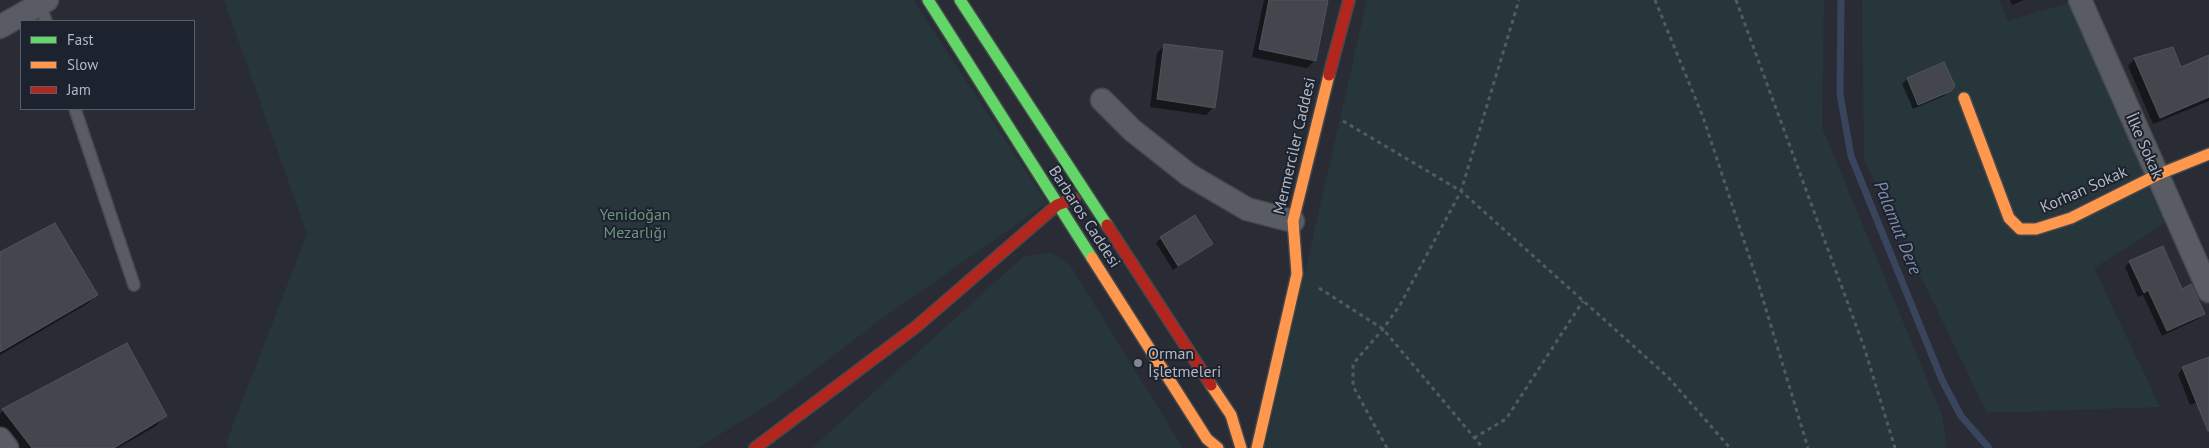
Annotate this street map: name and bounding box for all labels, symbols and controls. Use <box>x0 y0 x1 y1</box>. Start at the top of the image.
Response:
legend <box>20 20 195 110</box>
text: Fast <box>67 30 94 49</box>
text: Slow <box>67 55 98 74</box>
street label: Mermerciler Caddesi <box>1270 76 1320 216</box>
text: Jam <box>67 80 91 99</box>
street label: İlke Sokak <box>2121 110 2167 182</box>
street label: Korhan Sokak <box>2038 162 2130 218</box>
street label: Barbaros Caddesi <box>1044 163 1124 271</box>
water label: Palamut Dere <box>1868 178 1926 278</box>
park label: Yenidoğan Mezarlığı <box>599 205 671 243</box>
place label: Orman İşletmeleri <box>1148 344 1221 382</box>
marker: Orman İşletmeleri <box>1132 357 1144 369</box>

